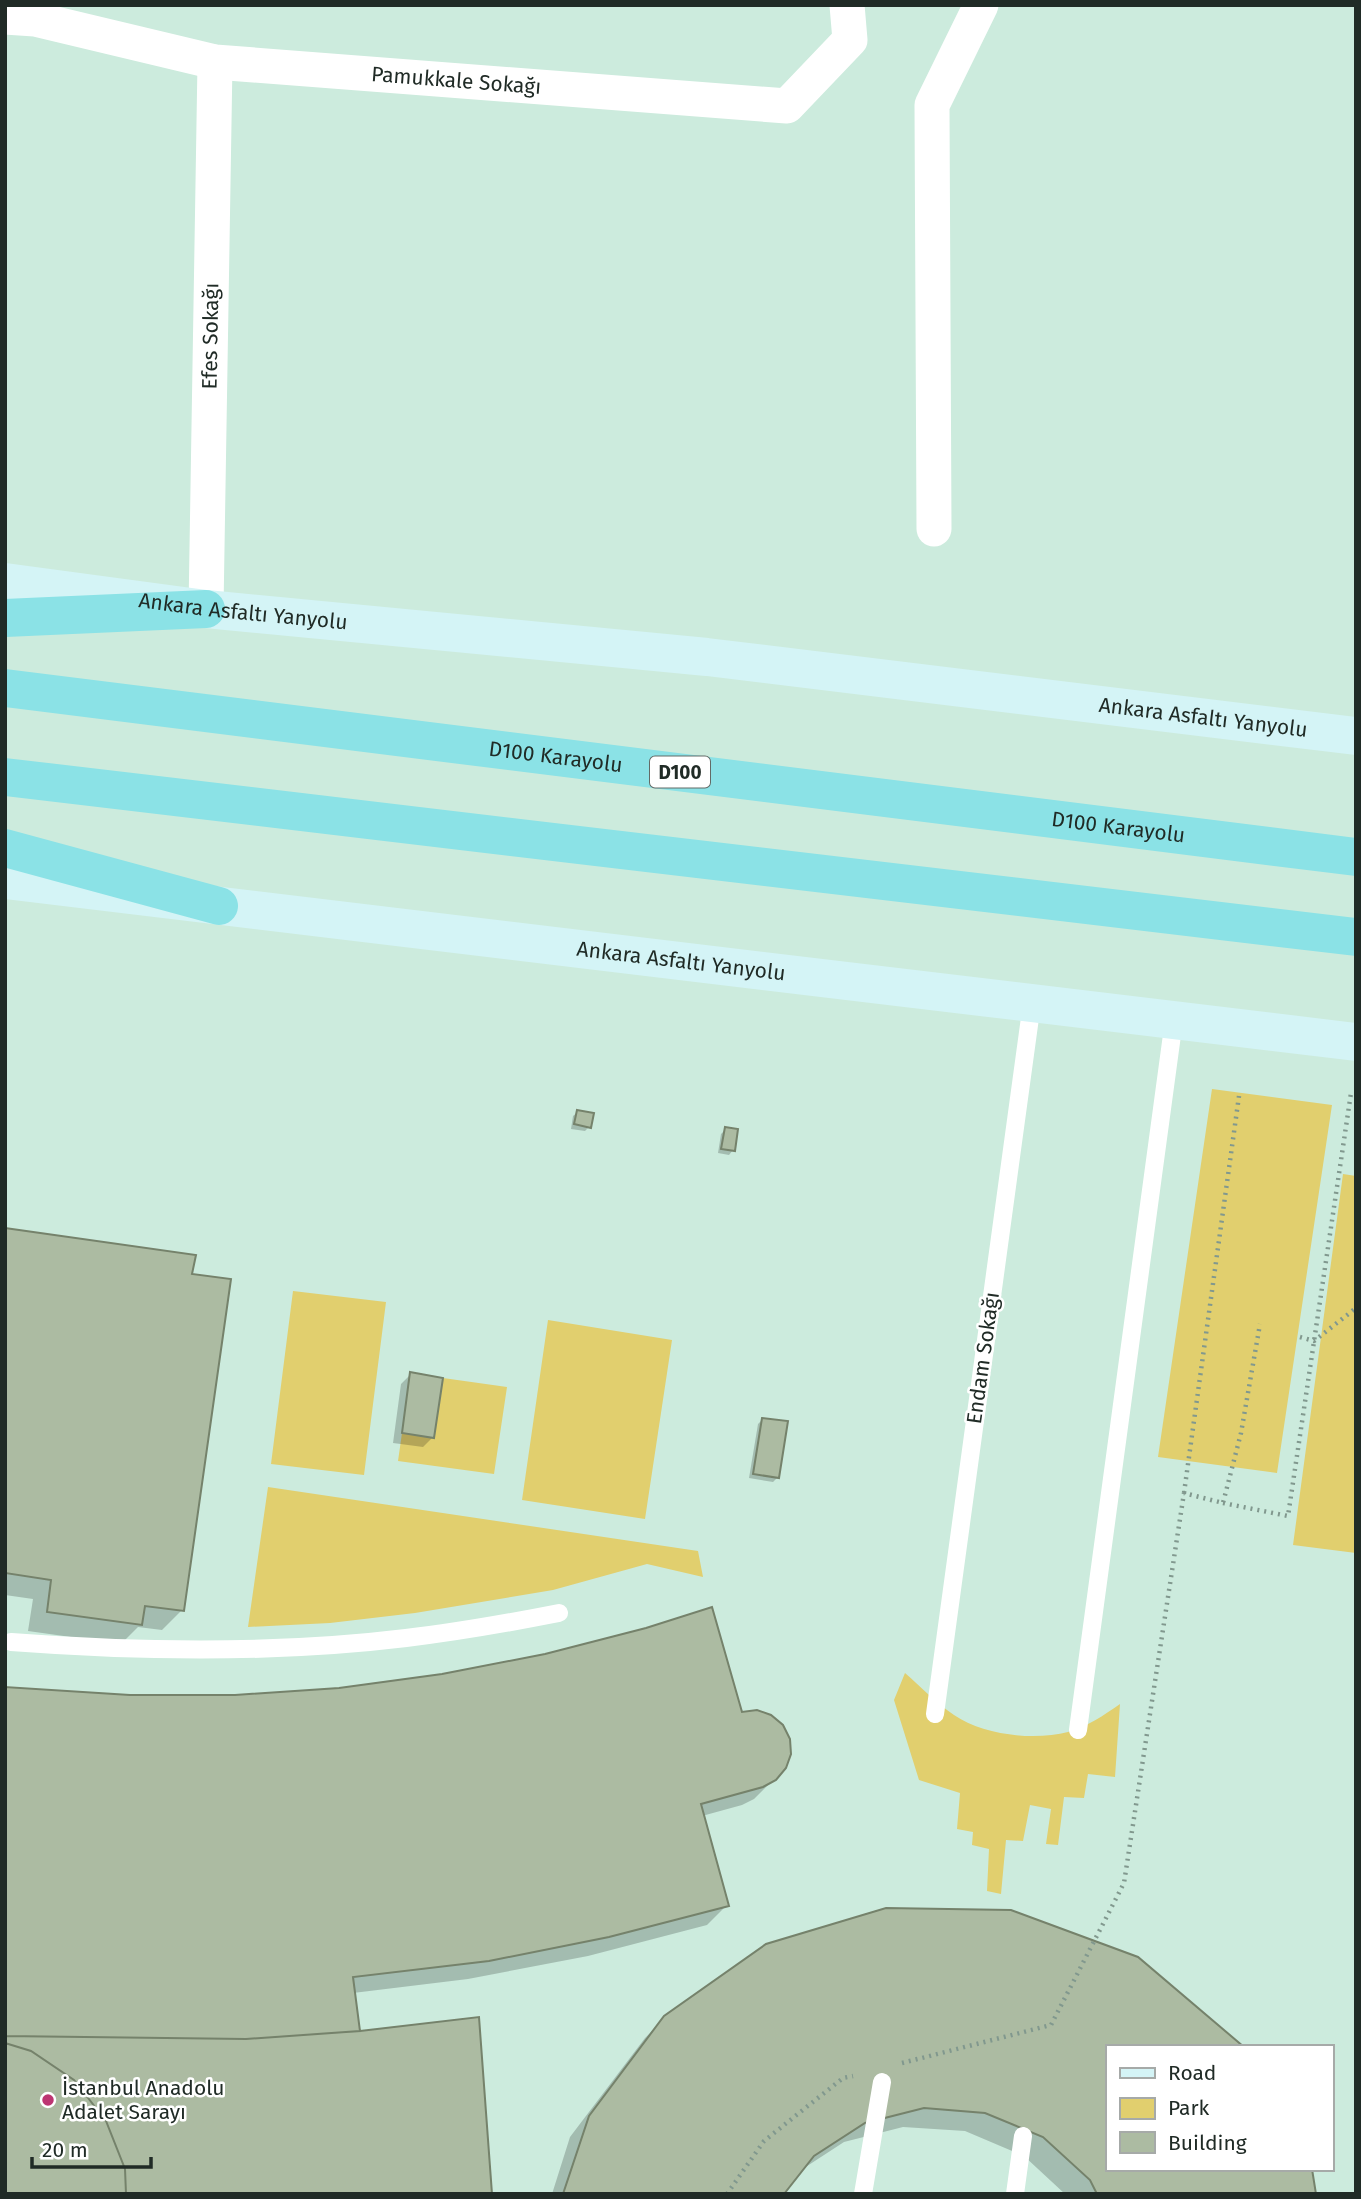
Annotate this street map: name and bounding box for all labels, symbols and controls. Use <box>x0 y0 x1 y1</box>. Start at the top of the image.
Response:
street label: Pamukkale Sokağı <box>370 61 542 100</box>
street label: Efes Sokağı <box>197 282 224 390</box>
street label: Ankara Asfaltı Yanyolu <box>137 587 349 636</box>
street label: Ankara Asfaltı Yanyolu <box>1097 692 1309 743</box>
street label: D100 Karayolu <box>487 736 624 778</box>
road number: D100 <box>650 757 710 788</box>
street label: D100 Karayolu <box>1050 806 1187 849</box>
street label: Ankara Asfaltı Yanyolu <box>575 936 787 986</box>
street label: Endam Sokağı <box>961 1290 1005 1426</box>
legend <box>1106 2045 1333 2171</box>
text: Road <box>1168 2060 1216 2086</box>
place label: İstanbul Anadolu Adalet Sarayı <box>62 2075 225 2125</box>
marker: İstanbul Anadolu Adalet Sarayı <box>40 2092 56 2108</box>
text: Park <box>1168 2095 1210 2121</box>
scale bar <box>32 2126 150 2170</box>
text: Building <box>1168 2130 1247 2156</box>
text: 20 m <box>42 2137 88 2163</box>

